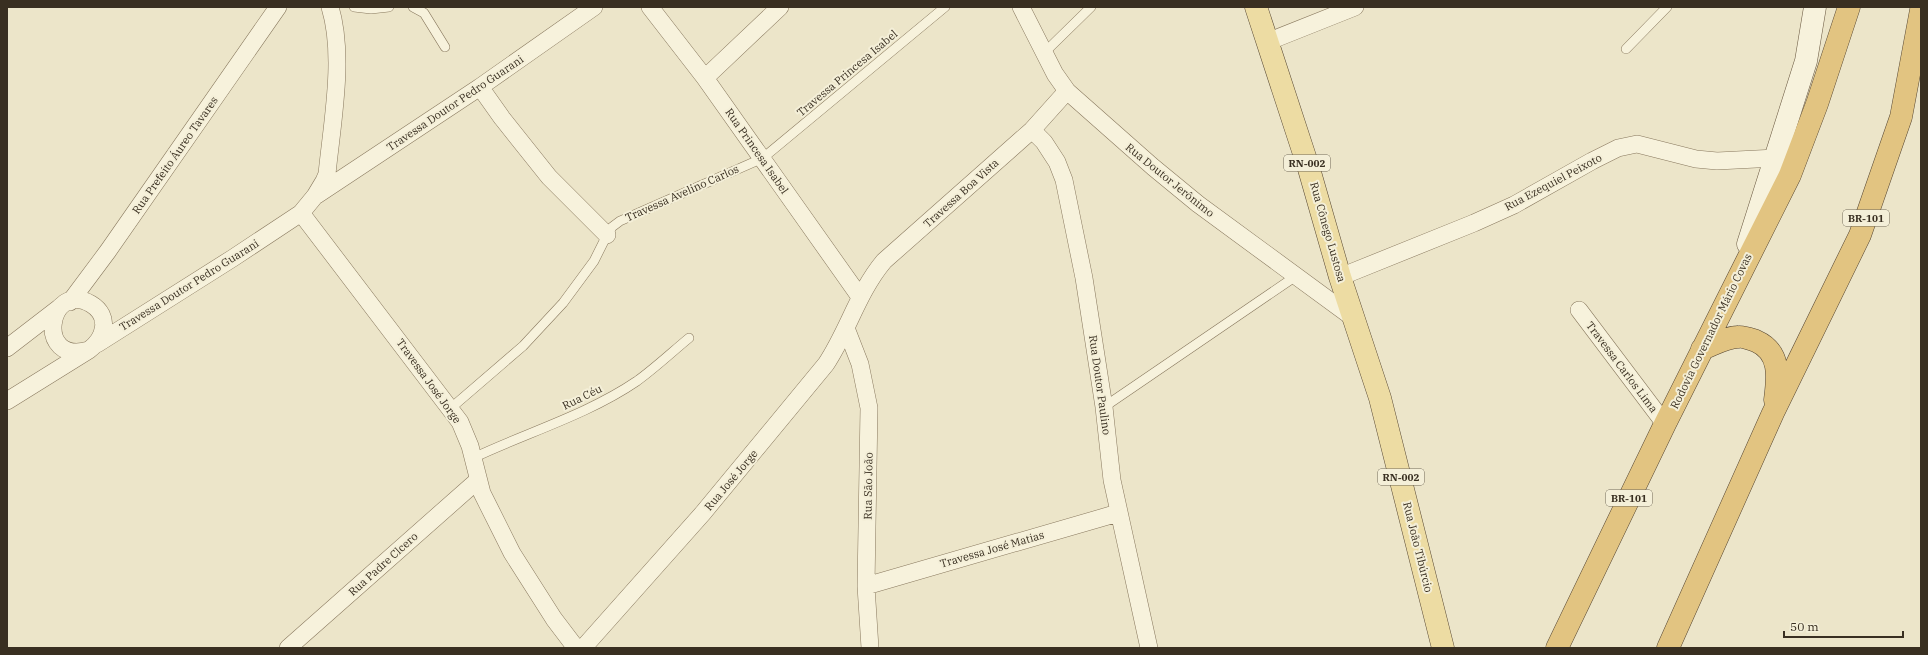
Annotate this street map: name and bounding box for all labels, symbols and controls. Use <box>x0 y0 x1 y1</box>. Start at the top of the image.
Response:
street label: Travessa Princesa Isabel <box>794 27 900 119</box>
street label: Travessa Doutor Pedro Guarani <box>384 52 527 154</box>
street label: Rua Prefeito Áureo Tavares <box>129 94 221 216</box>
street label: Rua Princesa Isabel <box>722 106 792 196</box>
street label: Rua Doutor Jerônimo <box>1123 140 1217 220</box>
street label: Rua Ezequiel Peixoto <box>1502 150 1604 214</box>
street label: Travessa Boa Vista <box>920 155 1002 231</box>
road number: RN-002 <box>1284 155 1330 171</box>
street label: Travessa Avelino Carlos <box>623 162 741 224</box>
street label: Rua Cônego Lustosa <box>1307 180 1349 284</box>
road number: BR-101 <box>1843 210 1889 226</box>
street label: Travessa Doutor Pedro Guarani <box>117 236 262 334</box>
street label: Rodovia Governador Mário Covas <box>1667 251 1755 411</box>
street label: Travessa Carlos Lima <box>1583 319 1661 415</box>
street label: Rua Doutor Paulino <box>1086 334 1114 436</box>
street label: Travessa José Jorge <box>394 336 465 426</box>
street label: Rua Céu <box>560 381 604 413</box>
street label: Rua José Jorge <box>701 447 761 513</box>
street label: Rua São João <box>860 452 876 520</box>
road number: RN-002 <box>1378 469 1424 485</box>
road number: BR-101 <box>1606 490 1652 506</box>
street label: Rua João Tibúrcio <box>1400 500 1436 594</box>
street label: Travessa José Matias <box>938 527 1046 571</box>
street label: Rua Padre Clcero <box>345 529 421 599</box>
scale bar <box>1784 613 1903 639</box>
text: 50 m <box>1790 619 1819 634</box>

